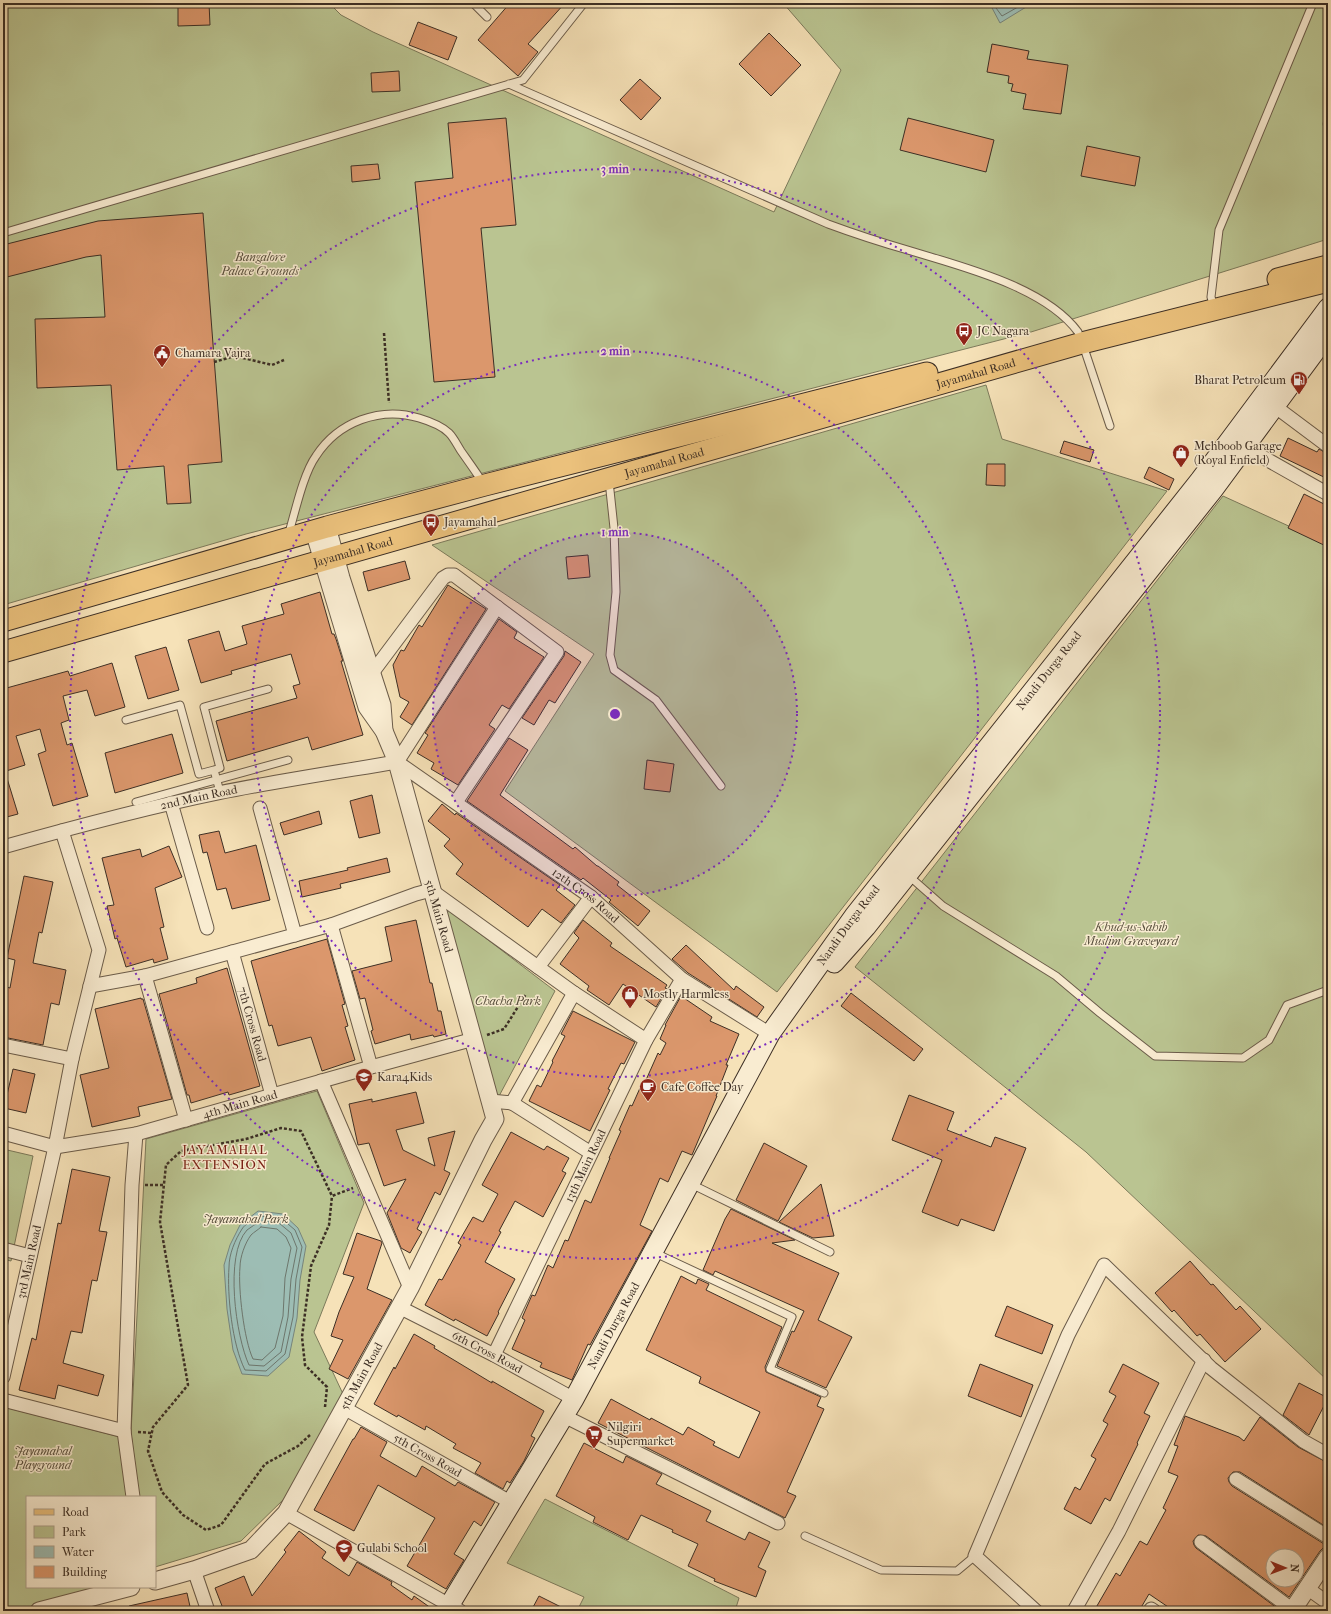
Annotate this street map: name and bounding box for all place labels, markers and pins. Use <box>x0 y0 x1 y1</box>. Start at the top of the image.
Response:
bus stop icon: JC Nagara <box>954 321 974 346</box>
place label: JC Nagara <box>976 324 1030 338</box>
public building icon: Chamara Vajra <box>152 343 172 368</box>
place label: Chamara Vajra <box>175 346 251 360</box>
fuel station icon: Bharat Petroleum <box>1289 370 1309 395</box>
place label: Bharat Petroleum <box>1194 373 1286 387</box>
place label: Mehboob Garage (Royal Enfield) <box>1194 439 1282 467</box>
shop icon: Mehboob Garage (Royal Enfield) <box>1171 443 1191 468</box>
bus stop icon: Jayamahal <box>421 512 441 537</box>
place label: Jayamahal <box>443 515 497 529</box>
centre of rings <box>608 707 622 721</box>
shop icon: Mostly Harmless <box>620 984 640 1009</box>
place label: Mostly Harmless <box>643 987 729 1001</box>
school or university icon: Kara4Kids <box>354 1067 374 1092</box>
place label: Kara4Kids <box>377 1070 433 1084</box>
cafe icon: Cafe Coffee Day <box>638 1077 658 1102</box>
place label: Cafe Coffee Day <box>661 1080 744 1094</box>
place label: Nilgiri Supermarket <box>607 1420 675 1448</box>
supermarket icon: Nilgiri Supermarket <box>584 1424 604 1449</box>
school or university icon: Gulabi School <box>334 1538 354 1563</box>
place label: Gulabi School <box>357 1541 428 1555</box>

